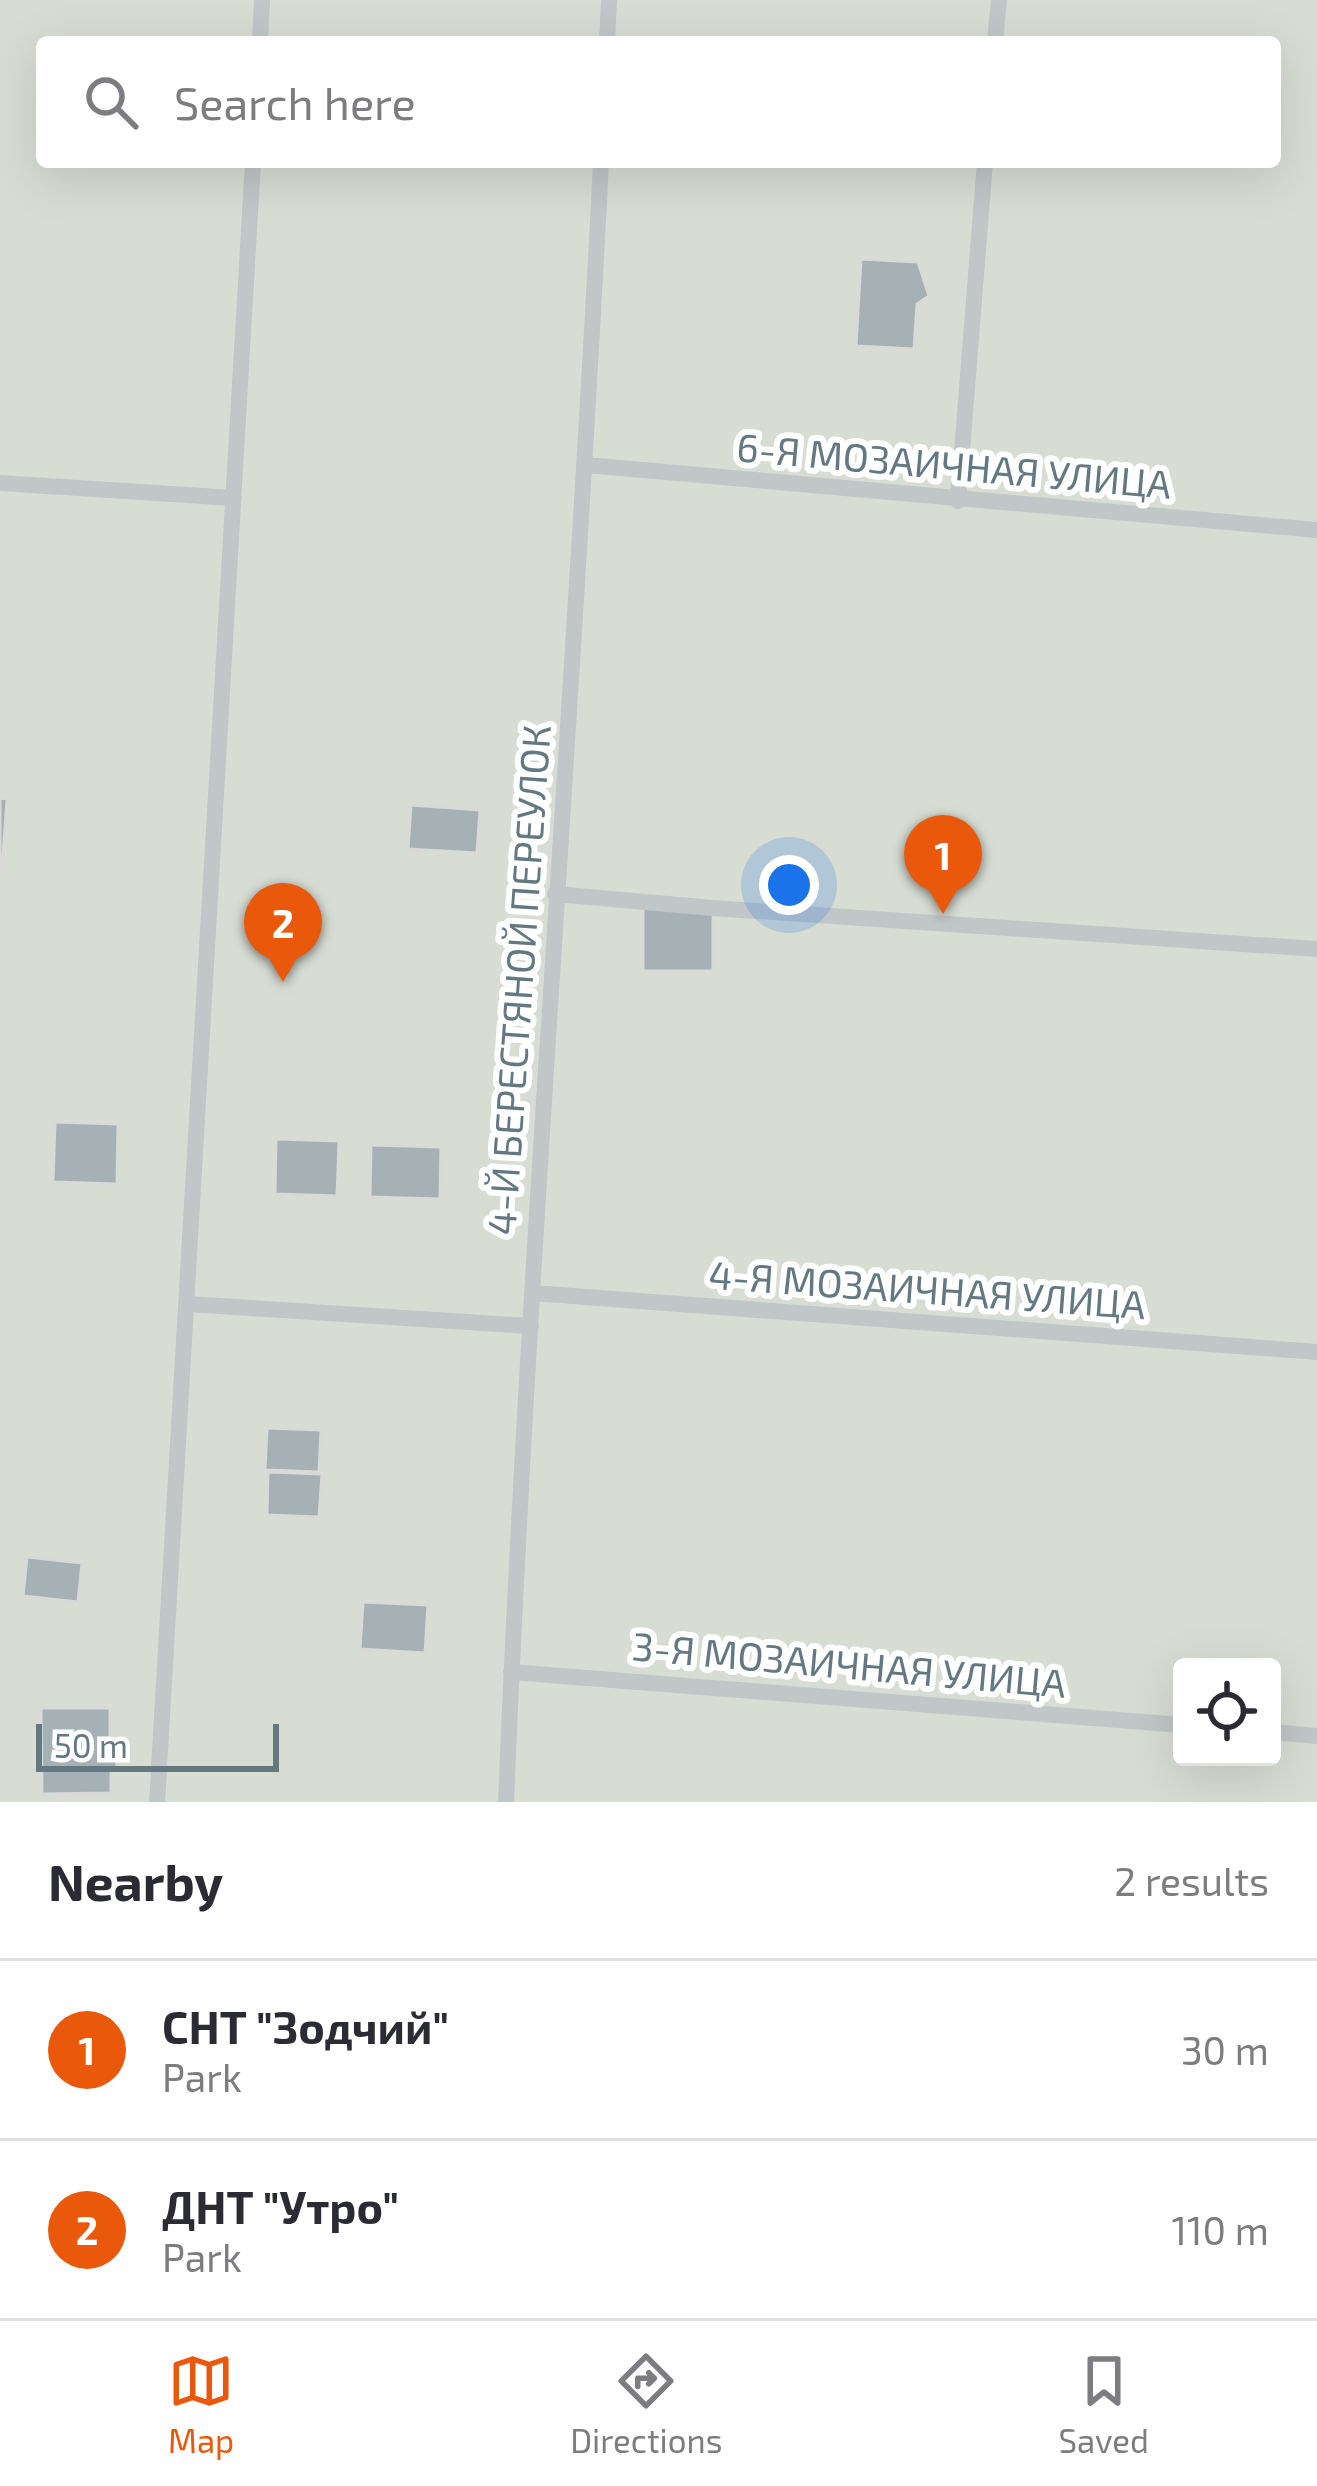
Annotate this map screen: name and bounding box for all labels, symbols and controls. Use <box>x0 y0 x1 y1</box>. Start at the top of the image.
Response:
search box <box>36 36 1281 168</box>
icon: search <box>78 69 144 135</box>
text: Search here <box>174 75 416 129</box>
street label: 6-Я МОЗАИЧНАЯ УЛИЦА <box>735 422 1173 507</box>
street label: 4-Й БЕРЕСТЯНОЙ ПЕРЕУЛОК <box>476 723 559 1237</box>
pin: 1 <box>904 815 982 914</box>
your location <box>759 855 819 915</box>
pin: 2 <box>244 883 322 982</box>
street label: 4-Я МОЗАИЧНАЯ УЛИЦА <box>707 1250 1147 1327</box>
street label: 3-Я МОЗАИЧНАЯ УЛИЦА <box>630 1621 1068 1706</box>
map controls <box>1173 1658 1281 1766</box>
button: locate <box>1173 1658 1281 1766</box>
scale bar <box>36 1718 279 1771</box>
text: 50 m <box>54 1725 128 1765</box>
text: Nearby <box>48 1850 223 1911</box>
text: 2 results <box>1114 1857 1269 1904</box>
text: СНТ "Зодчий" <box>162 1999 449 2053</box>
text: 1 <box>79 2026 95 2073</box>
text: 30 m <box>1181 2026 1269 2073</box>
text: Park <box>162 2053 242 2100</box>
text: ДНТ "Утро" <box>162 2179 399 2233</box>
text: 2 <box>76 2206 98 2253</box>
text: 110 m <box>1172 2206 1269 2253</box>
text: Park <box>162 2233 242 2280</box>
tab: Map <box>168 2348 234 2460</box>
tab: Directions <box>570 2348 722 2460</box>
tab: Saved <box>1058 2348 1149 2460</box>

